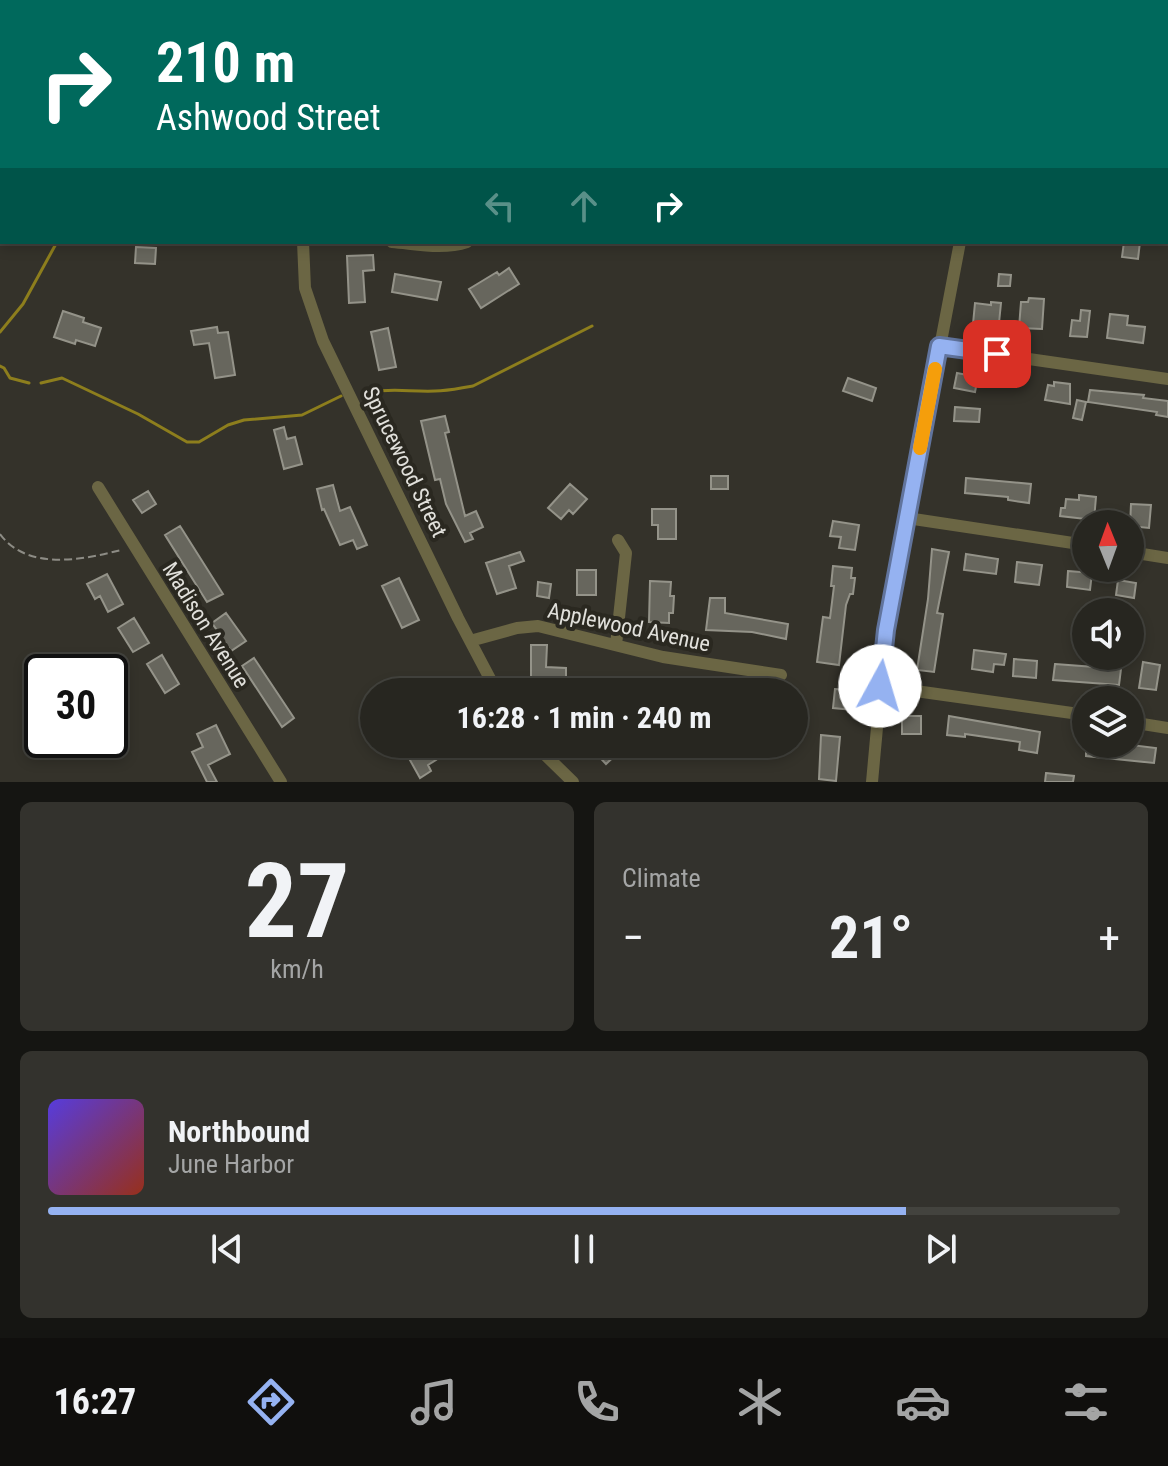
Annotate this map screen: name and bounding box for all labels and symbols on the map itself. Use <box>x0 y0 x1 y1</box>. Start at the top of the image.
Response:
pin <box>963 320 1031 388</box>
street label: Sprucewood Street <box>358 383 452 541</box>
north arrow <box>1072 510 1144 582</box>
street label: Madison Avenue <box>157 558 255 692</box>
street label: Applewood Avenue <box>545 598 713 656</box>
position arrow <box>838 644 922 728</box>
speed limit sign: 30 <box>24 654 128 758</box>

